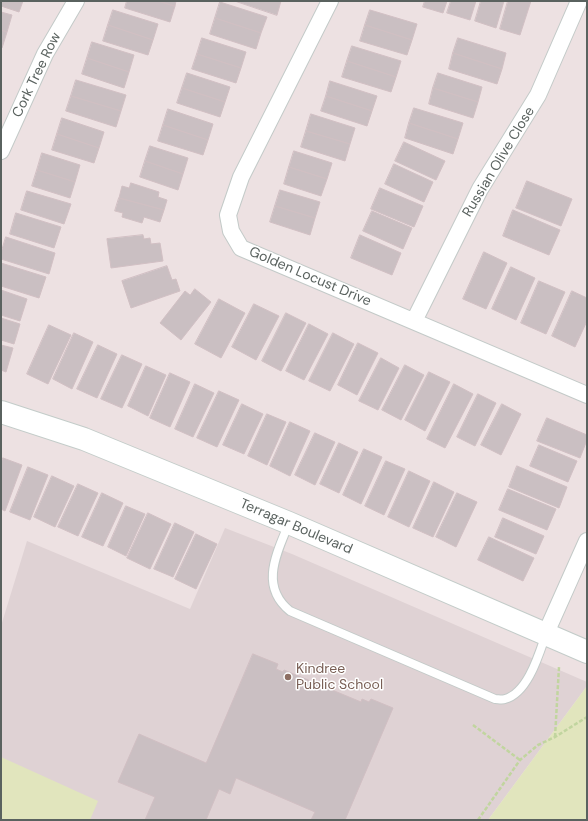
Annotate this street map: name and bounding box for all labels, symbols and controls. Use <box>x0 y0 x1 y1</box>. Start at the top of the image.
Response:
street label: Cork Tree Row <box>9 30 65 120</box>
street label: Russian Olive Close <box>459 104 539 220</box>
street label: Golden Locust Drive <box>246 244 374 310</box>
street label: Terragar Boulevard <box>237 496 355 558</box>
place label: Kindree Public School <box>296 661 383 694</box>
marker: Kindree Public School <box>283 672 293 682</box>

